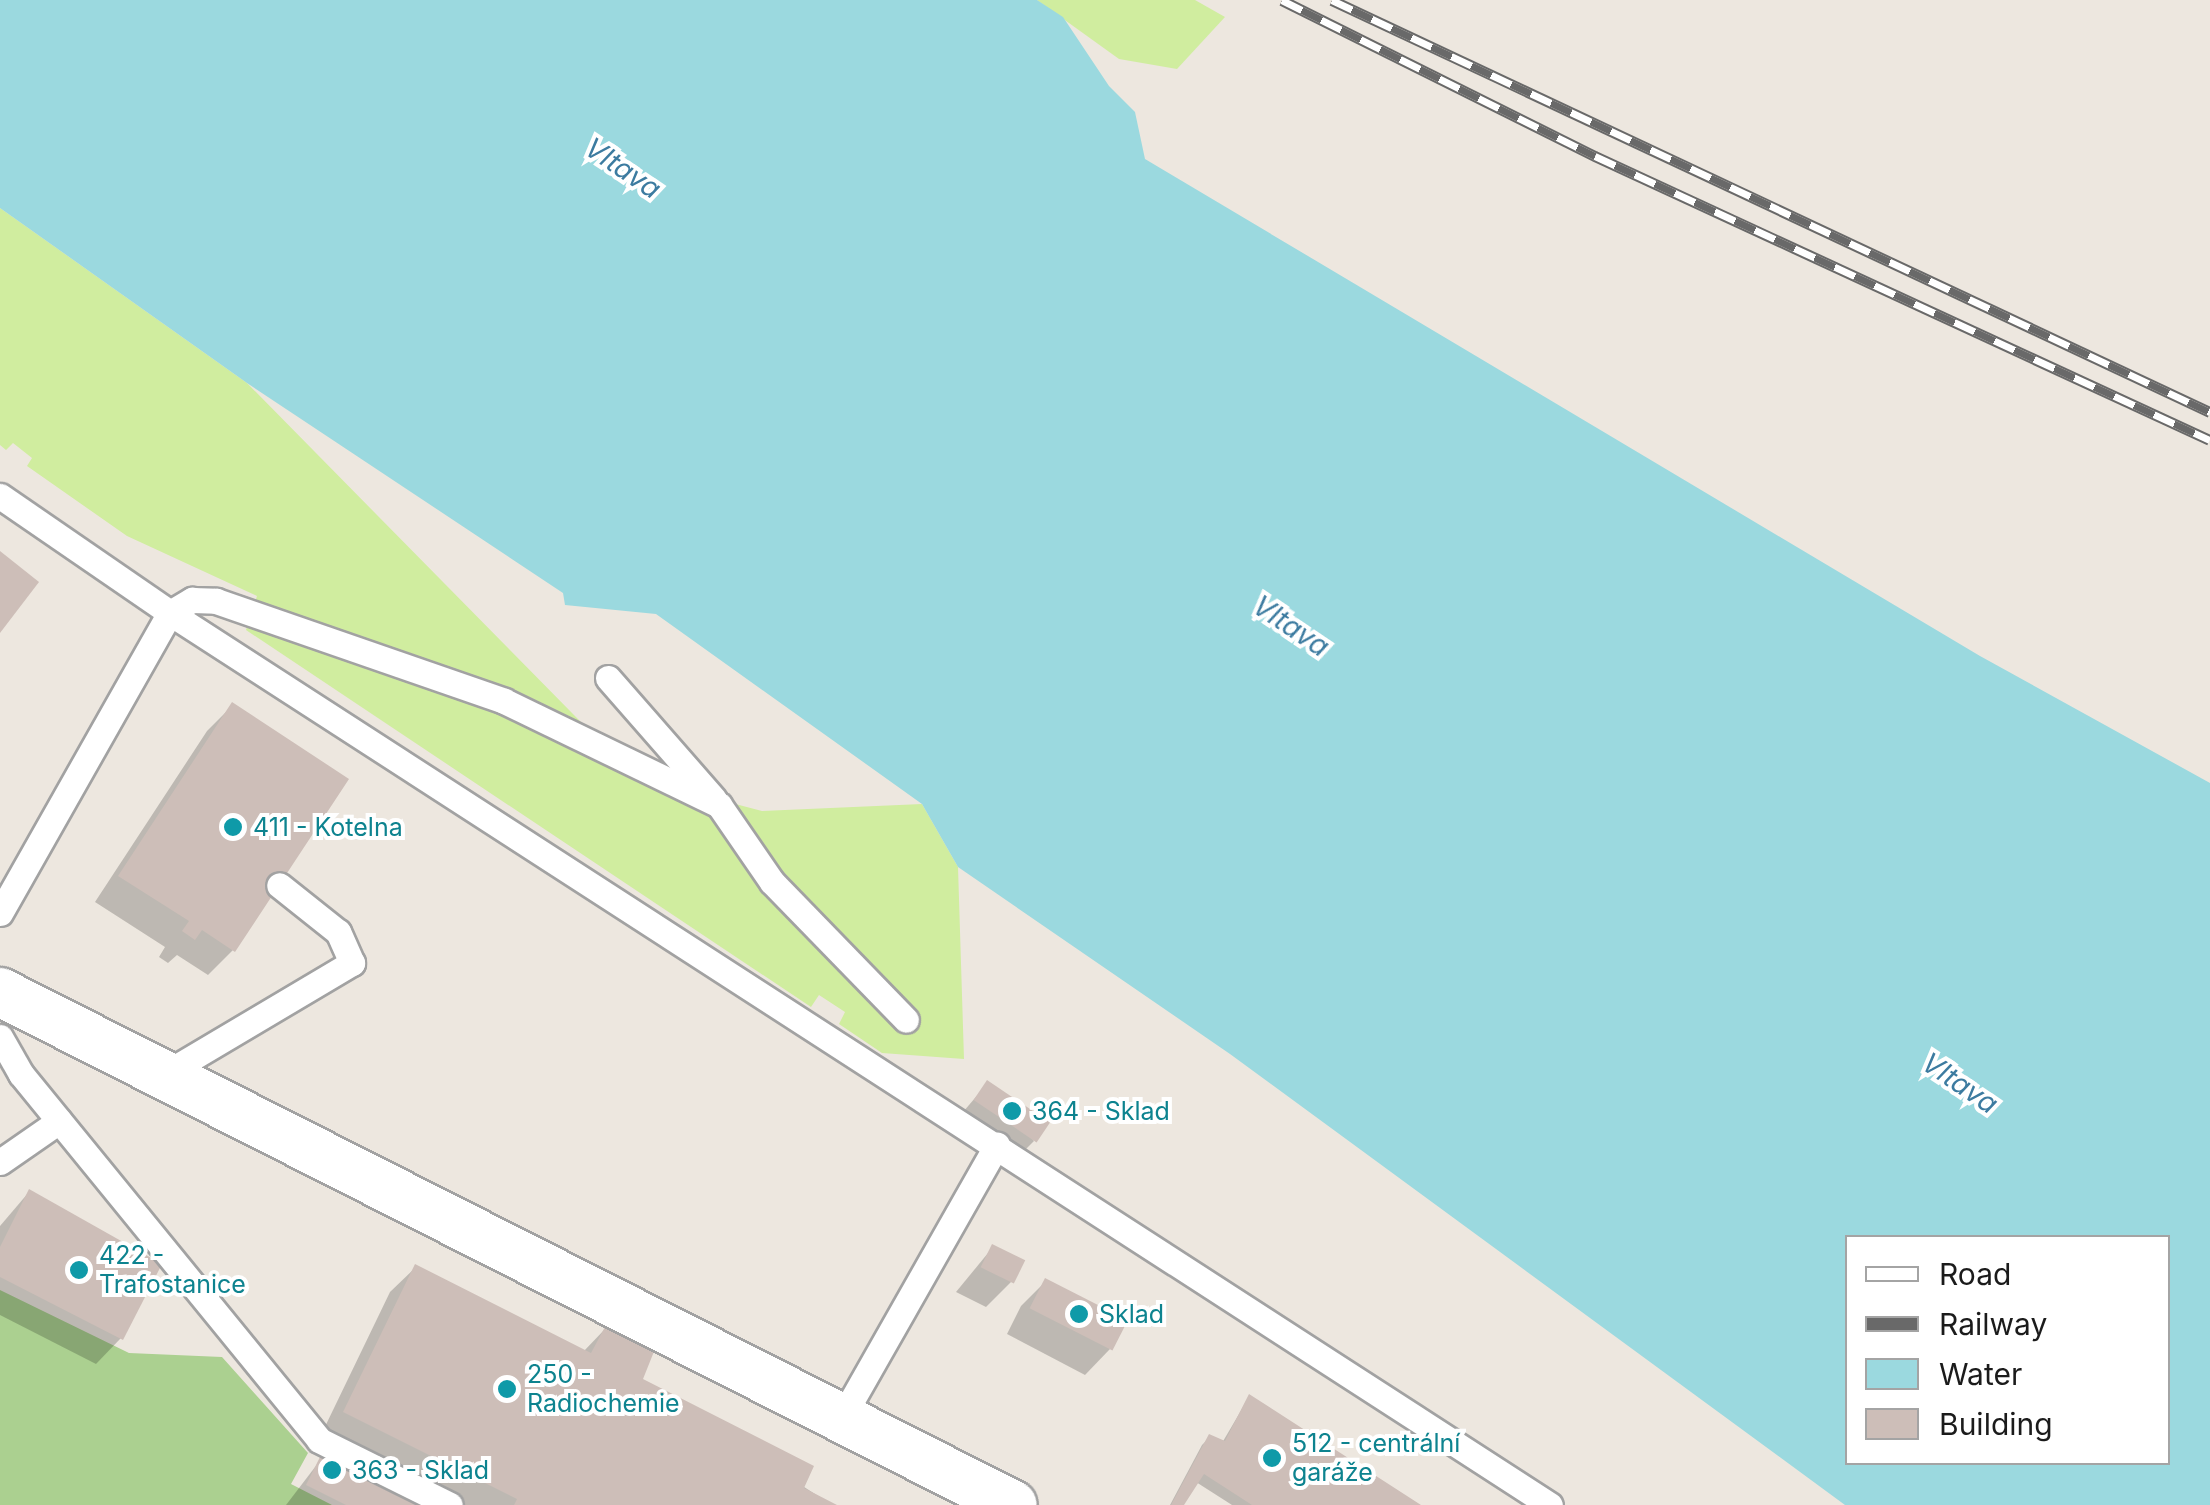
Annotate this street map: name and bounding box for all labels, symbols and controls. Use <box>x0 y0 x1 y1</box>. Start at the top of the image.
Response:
water label: Vltava <box>579 130 667 206</box>
water label: Vltava <box>1247 588 1335 664</box>
place label: 411 - Kotelna <box>253 812 403 842</box>
marker: 411 - Kotelna <box>222 816 244 838</box>
water label: Vltava <box>1916 1045 2004 1121</box>
place label: 364 - Sklad <box>1032 1096 1170 1126</box>
marker: 364 - Sklad <box>1001 1100 1023 1122</box>
legend <box>1845 1235 2170 1465</box>
place label: 422 - Trafostanice <box>99 1241 246 1300</box>
text: Road <box>1939 1256 2011 1292</box>
marker: 422 - Trafostanice <box>68 1259 90 1281</box>
place label: Sklad <box>1099 1299 1164 1329</box>
marker: Sklad <box>1068 1303 1090 1325</box>
text: Railway <box>1939 1306 2047 1342</box>
text: Water <box>1939 1356 2022 1392</box>
place label: 250 - Radiochemie <box>527 1360 680 1419</box>
marker: 250 - Radiochemie <box>496 1378 518 1400</box>
text: Building <box>1939 1406 2053 1442</box>
place label: 512 - centrální garáže <box>1292 1429 1460 1488</box>
marker: 512 - centrální garáže <box>1261 1447 1283 1469</box>
place label: 363 - Sklad <box>352 1455 489 1485</box>
marker: 363 - Sklad <box>321 1459 343 1481</box>

